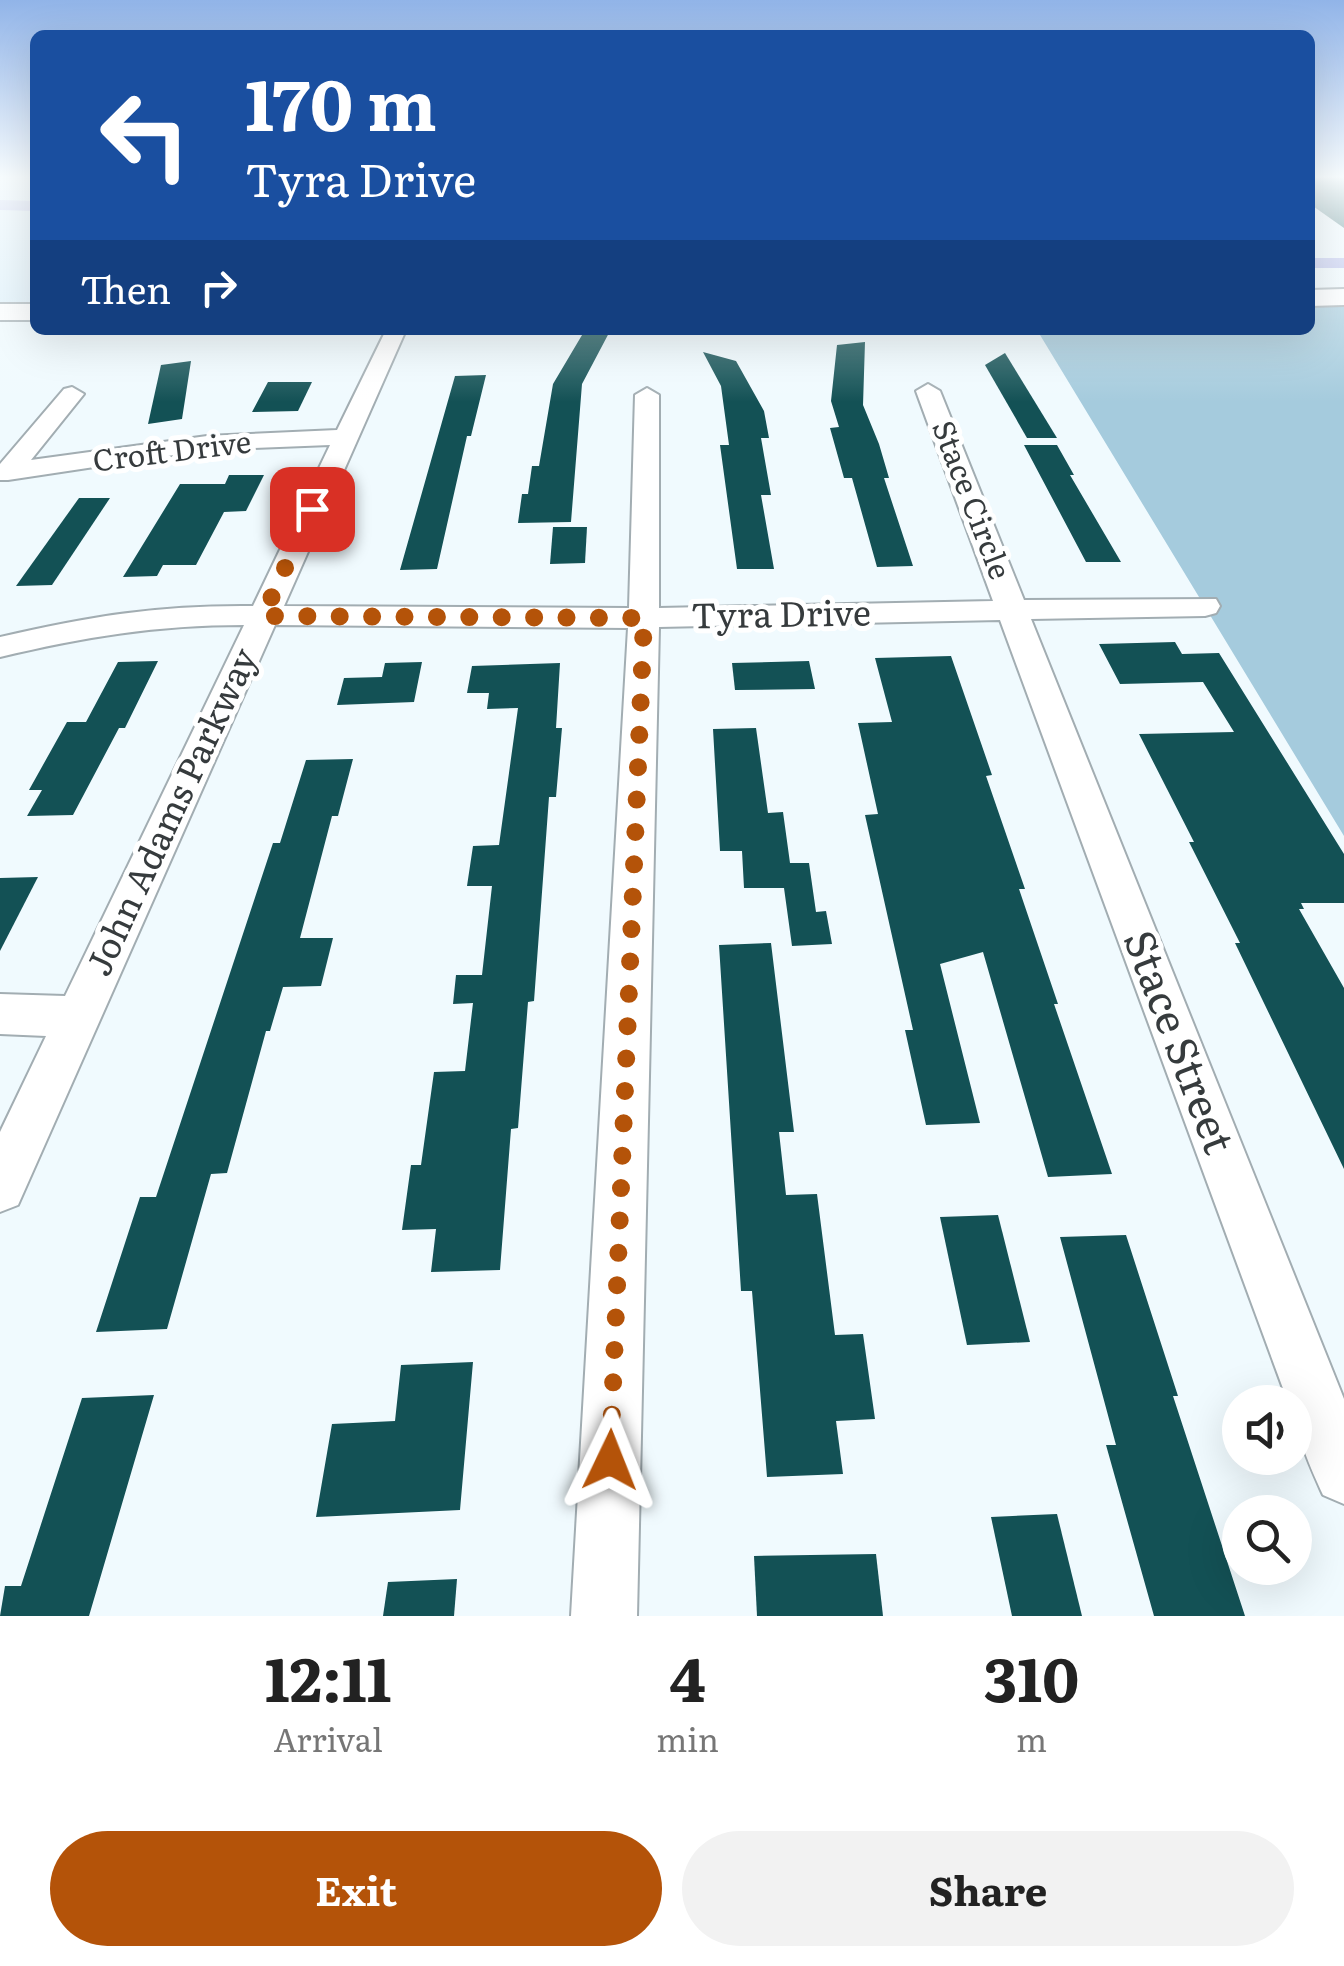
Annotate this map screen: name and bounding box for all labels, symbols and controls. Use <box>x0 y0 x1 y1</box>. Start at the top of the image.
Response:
text: 170 m <box>245 49 437 153</box>
icon: left <box>80 70 210 200</box>
text: Tyra Drive <box>245 144 476 211</box>
text: Then <box>80 259 171 316</box>
icon: right <box>191 260 246 315</box>
street label: Stace Circle <box>923 413 1024 585</box>
street label: Croft Drive <box>90 417 253 481</box>
pin <box>270 467 355 552</box>
icon: arrive <box>285 482 340 537</box>
street label: Tyra Drive <box>690 584 871 640</box>
street label: John Adams Parkway <box>70 638 268 983</box>
street label: Stace Street <box>1111 920 1253 1162</box>
map controls <box>1222 1385 1312 1585</box>
button: sound <box>1222 1385 1312 1475</box>
position arrow <box>558 1408 662 1512</box>
button: search <box>1222 1495 1312 1585</box>
text: 12:11 <box>265 1631 391 1720</box>
text: 4 <box>669 1631 706 1720</box>
text: 310 <box>984 1631 1079 1720</box>
text: Arrival <box>273 1714 383 1762</box>
text: min <box>656 1714 719 1762</box>
text: m <box>1016 1714 1047 1762</box>
button: Exit <box>50 1831 662 1946</box>
button: Share <box>682 1831 1294 1946</box>

